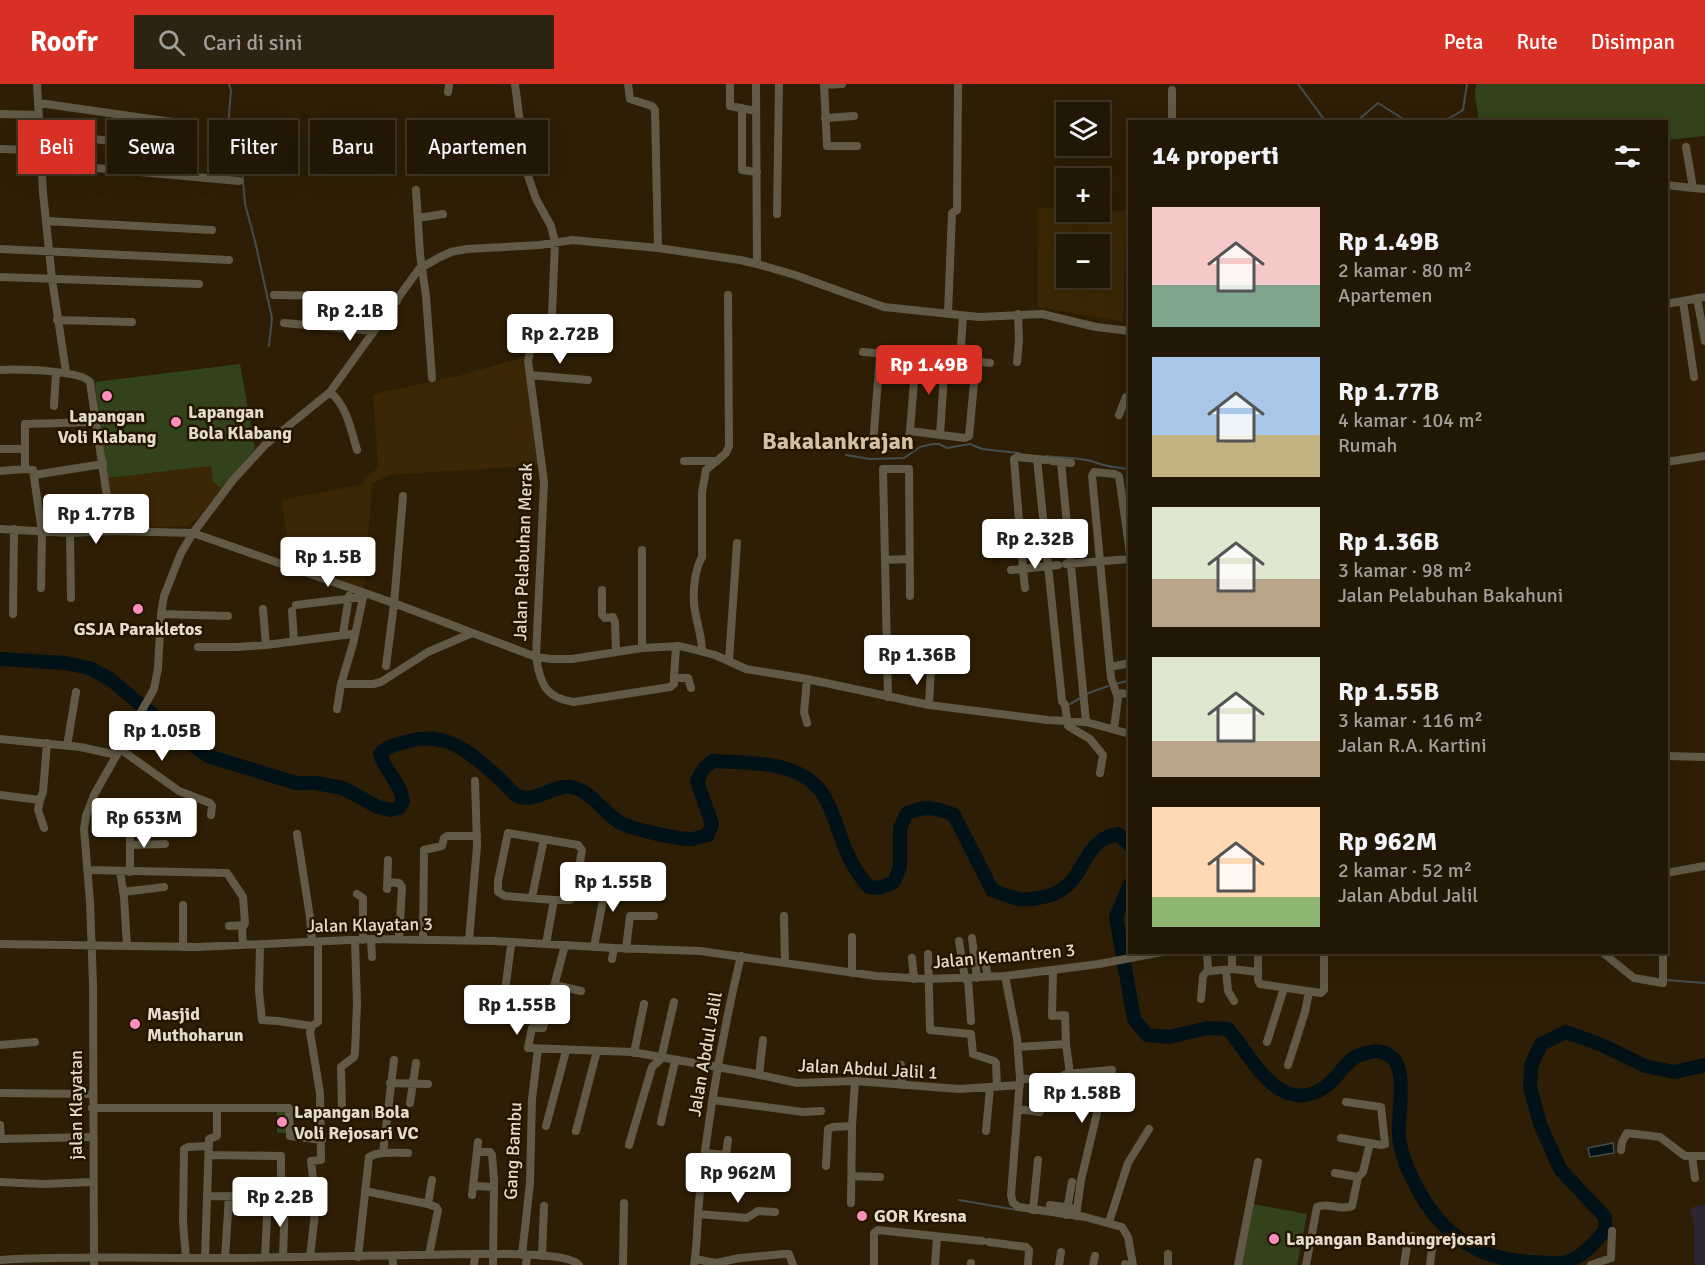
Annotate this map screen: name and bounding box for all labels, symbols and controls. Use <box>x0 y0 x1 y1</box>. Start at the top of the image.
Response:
search box <box>134 15 554 69</box>
text: Roofr <box>30 25 98 59</box>
icon: search <box>155 26 188 59</box>
text: Cari di sini <box>203 29 302 56</box>
text: Peta <box>1444 29 1484 55</box>
text: Rute <box>1517 29 1558 55</box>
text: Disimpan <box>1591 29 1675 55</box>
map controls <box>1056 102 1110 288</box>
button: layers <box>1056 102 1110 156</box>
chip: Beli <box>18 120 95 174</box>
chip: Sewa <box>107 120 197 174</box>
chip: Filter <box>209 120 298 174</box>
chip: Baru <box>310 120 395 174</box>
chip: Apartemen <box>407 120 548 174</box>
text: 14 properti <box>1152 140 1279 172</box>
icon: filters <box>1611 140 1644 173</box>
button: + <box>1056 168 1110 222</box>
text: Rp 1.49B <box>1338 226 1439 258</box>
icon: home <box>1200 231 1272 303</box>
button: − <box>1056 234 1110 288</box>
text: 2 kamar · 80 m² <box>1338 258 1472 283</box>
text: Apartemen <box>1338 283 1432 308</box>
pin: Rp 2.1B <box>295 291 405 342</box>
text: Rp 2.1B <box>316 298 384 323</box>
pin: Rp 2.72B <box>498 314 622 365</box>
text: Rp 2.72B <box>521 321 599 346</box>
pin: Rp 1.49B <box>867 345 991 396</box>
text: Rp 1.49B <box>890 352 968 377</box>
text: Rp 1.77B <box>1338 376 1439 408</box>
icon: home <box>1200 381 1272 453</box>
marker: Lapangan Voli Klabang <box>100 389 114 403</box>
place label: Lapangan Bola Klabang <box>188 401 292 444</box>
place label: Lapangan Voli Klabang <box>58 405 157 448</box>
text: 4 kamar · 104 m² <box>1338 408 1483 433</box>
marker: Lapangan Bola Klabang <box>169 415 183 429</box>
district label: Bakalankrajan <box>762 426 914 456</box>
text: Rumah <box>1338 433 1398 458</box>
street label: Jalan Pelabuhan Merak <box>509 462 537 642</box>
pin: Rp 1.77B <box>34 494 158 545</box>
text: Rp 1.77B <box>57 501 135 526</box>
pin: Rp 2.32B <box>973 519 1097 570</box>
text: Rp 2.32B <box>996 526 1074 551</box>
text: Rp 1.36B <box>1338 526 1439 558</box>
icon: home <box>1200 531 1272 603</box>
pin: Rp 1.5B <box>273 537 383 588</box>
text: Rp 1.5B <box>294 544 362 569</box>
text: 3 kamar · 98 m² <box>1338 558 1472 583</box>
text: Jalan Pelabuhan Bakahuni <box>1338 583 1563 608</box>
marker: GSJA Parakletos <box>131 602 145 616</box>
place label: GSJA Parakletos <box>74 618 202 640</box>
pin: Rp 1.36B <box>855 635 979 686</box>
text: Rp 1.36B <box>878 642 956 667</box>
text: Rp 1.55B <box>1338 676 1439 708</box>
icon: home <box>1200 681 1272 753</box>
text: 3 kamar · 116 m² <box>1338 708 1483 733</box>
pin: Rp 1.05B <box>100 711 224 762</box>
text: Rp 1.05B <box>123 718 201 743</box>
text: Jalan R.A. Kartini <box>1338 733 1487 758</box>
pin: Rp 653M <box>89 798 199 849</box>
text: Rp 653M <box>106 805 182 830</box>
text: Rp 962M <box>1338 826 1438 858</box>
icon: home <box>1200 831 1272 903</box>
text: 2 kamar · 52 m² <box>1338 858 1472 883</box>
pin: Rp 1.55B <box>551 862 675 913</box>
text: Rp 1.55B <box>574 869 652 894</box>
text: Jalan Abdul Jalil <box>1338 883 1478 908</box>
street label: Jalan Klayatan 3 <box>307 913 433 937</box>
street label: Jalan Kemantren 3 <box>932 939 1076 973</box>
pin: Rp 1.55B <box>455 985 579 1036</box>
street label: Jalan Abdul Jalil <box>683 990 727 1118</box>
text: Rp 1.55B <box>478 992 556 1017</box>
place label: Masjid Muthoharun <box>147 1003 244 1046</box>
marker: Masjid Muthoharun <box>128 1017 142 1031</box>
street label: jalan Klayatan <box>65 1050 87 1160</box>
street label: Jalan Abdul Jalil 1 <box>798 1054 938 1084</box>
pin: Rp 1.58B <box>1020 1073 1144 1124</box>
text: Rp 1.58B <box>1043 1080 1121 1105</box>
place label: Lapangan Bola Voli Rejosari VC <box>294 1101 419 1144</box>
street label: Gang Bambu <box>499 1102 527 1200</box>
marker: Lapangan Bola Voli Rejosari VC <box>275 1115 289 1129</box>
pin: Rp 962M <box>683 1153 793 1204</box>
text: Rp 962M <box>700 1160 776 1185</box>
pin: Rp 2.2B <box>225 1177 335 1228</box>
text: Rp 2.2B <box>246 1184 314 1209</box>
place label: GOR Kresna <box>874 1205 967 1227</box>
marker: GOR Kresna <box>855 1209 869 1223</box>
place label: Lapangan Bandungrejosari <box>1286 1228 1496 1250</box>
marker: Lapangan Bandungrejosari <box>1267 1232 1281 1246</box>

